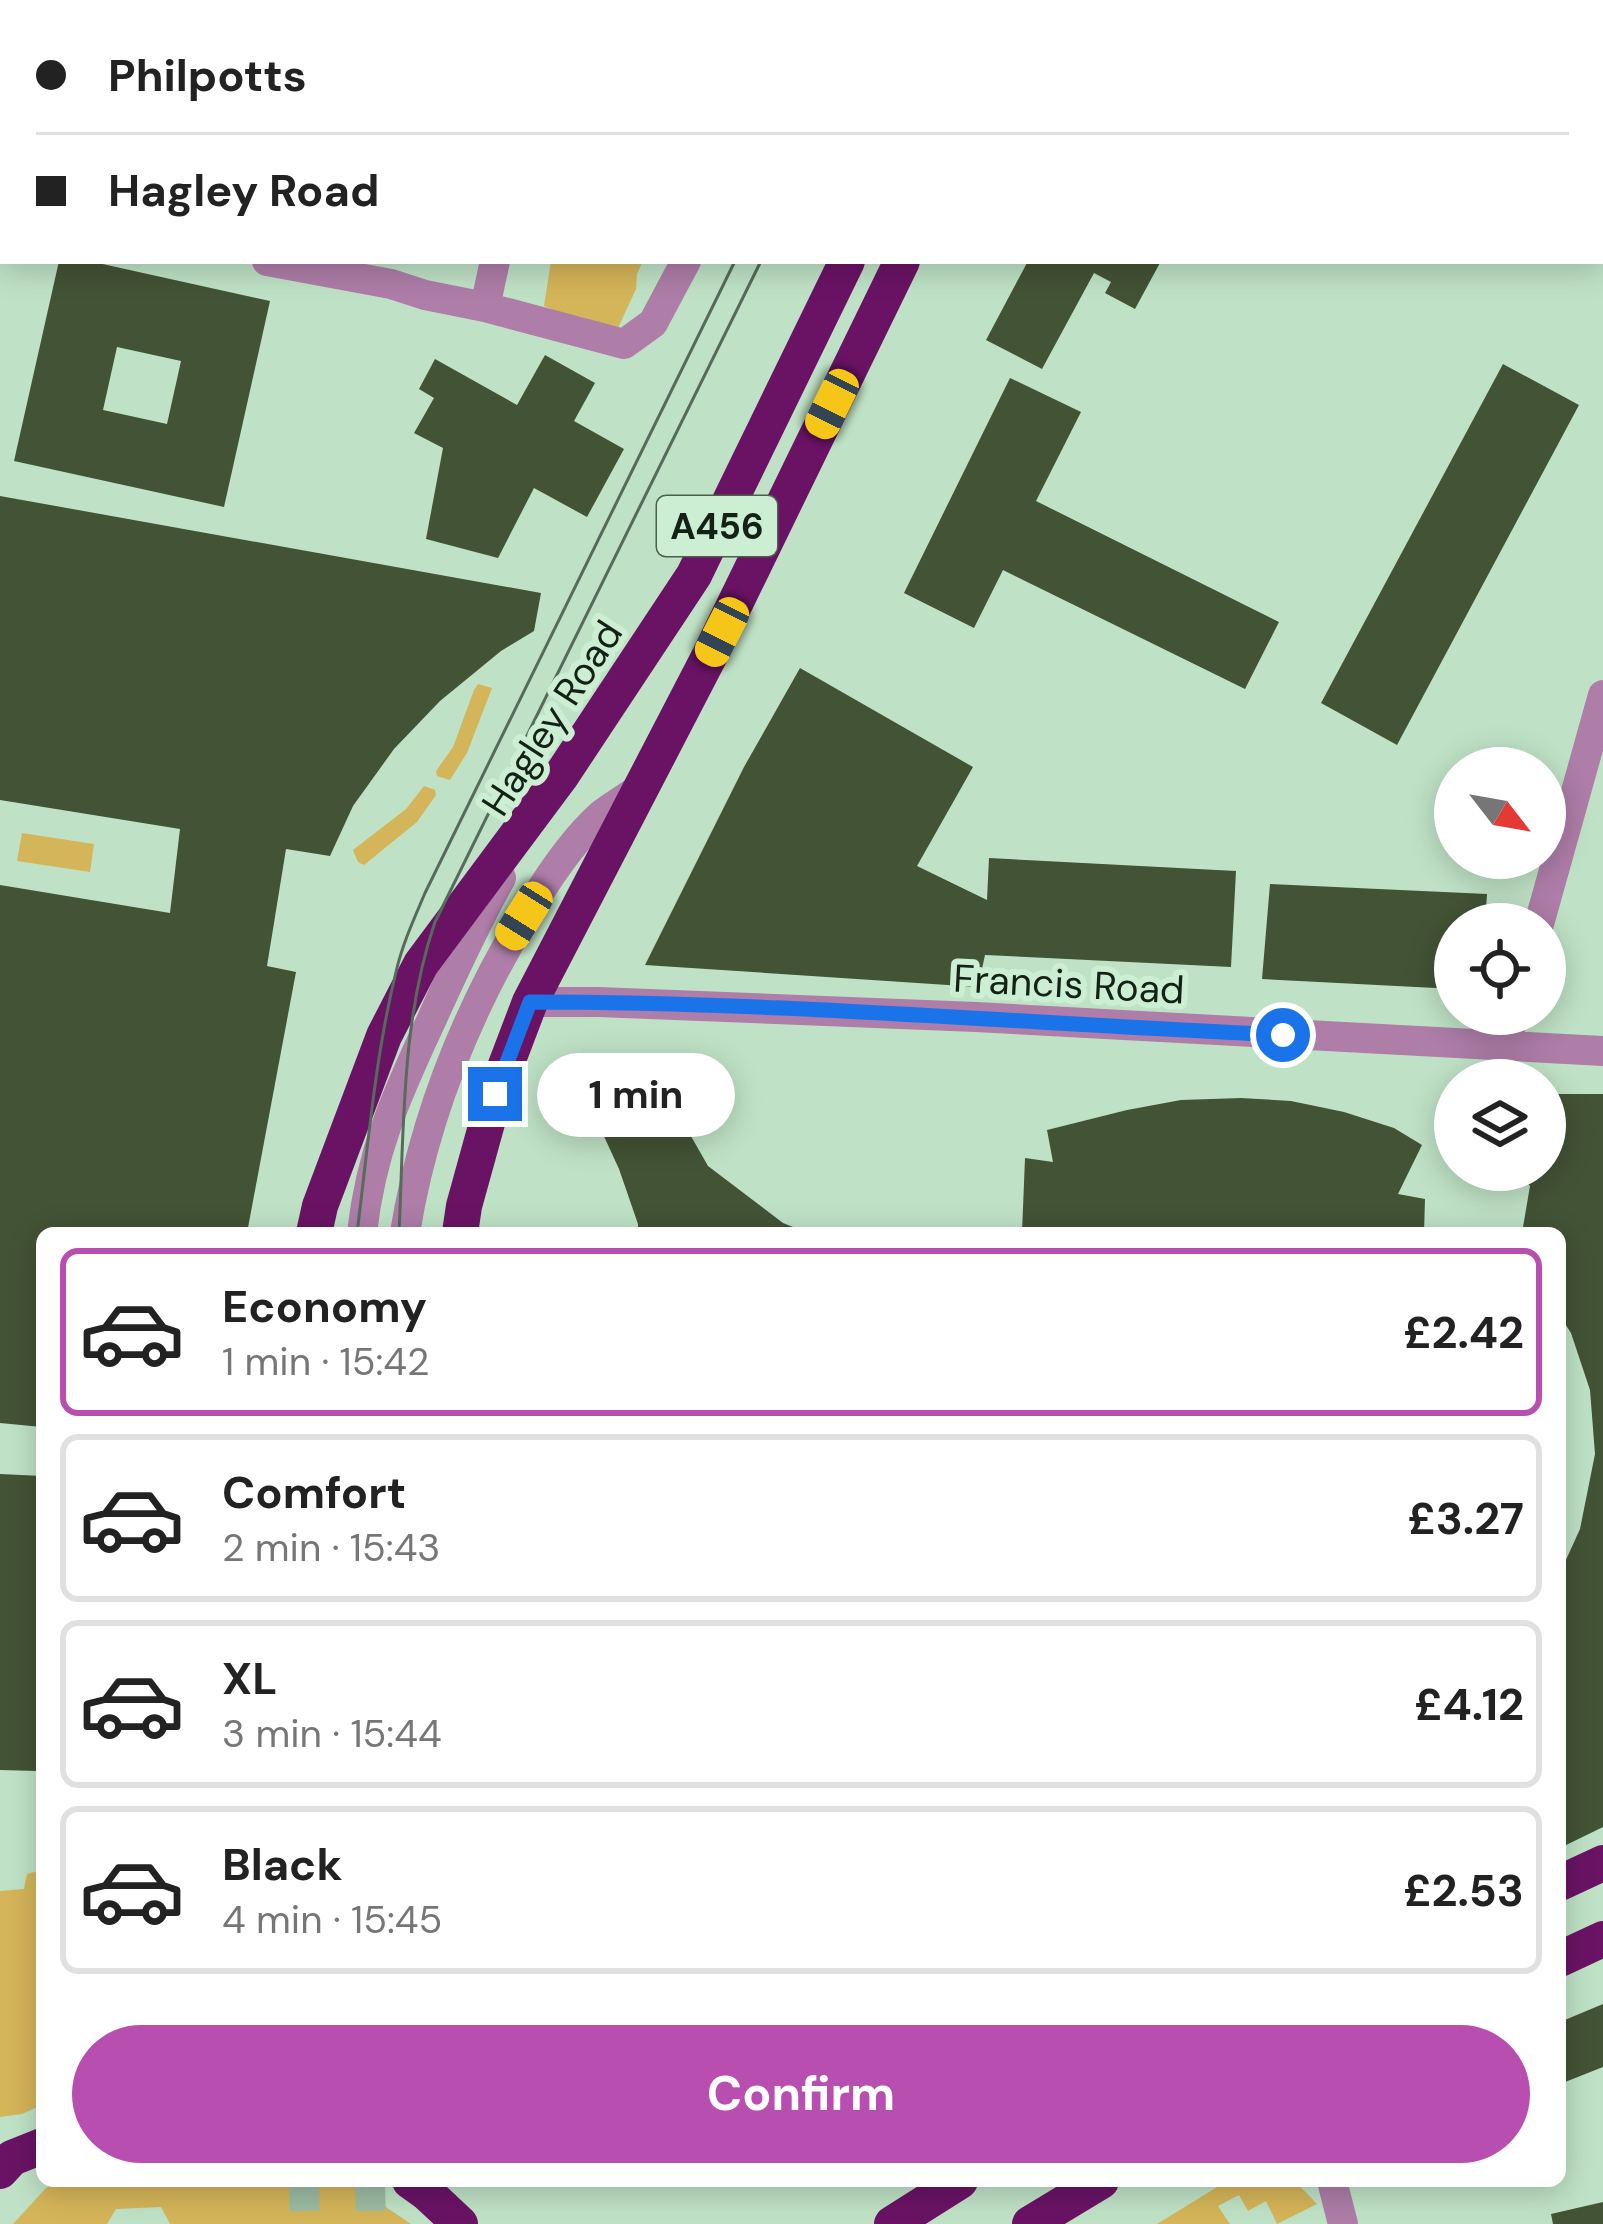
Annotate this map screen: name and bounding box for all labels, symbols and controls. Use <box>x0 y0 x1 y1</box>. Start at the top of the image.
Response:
text: Philpotts <box>108 46 307 105</box>
text: Hagley Road <box>108 161 379 220</box>
car <box>800 364 864 444</box>
road number: A456 <box>657 496 777 556</box>
car <box>690 592 754 672</box>
street label: Hagley Road <box>470 611 634 825</box>
north arrow <box>1434 747 1566 879</box>
map controls <box>1434 747 1566 1191</box>
car <box>490 876 558 956</box>
button: locate <box>1434 903 1566 1035</box>
street label: Francis Road <box>952 952 1186 1016</box>
route start <box>1256 1008 1310 1062</box>
callout: 1 min <box>537 1052 735 1136</box>
button: layers <box>1434 1059 1566 1191</box>
route end <box>468 1067 522 1121</box>
text: 1 min <box>589 1069 683 1120</box>
text: Economy <box>222 1277 427 1336</box>
icon: car <box>78 1278 186 1386</box>
text: £2.42 <box>1403 1303 1524 1362</box>
text: 1 min · 15:42 <box>222 1336 429 1387</box>
text: Comfort <box>222 1463 406 1522</box>
icon: car <box>78 1464 186 1572</box>
text: £3.27 <box>1407 1489 1524 1548</box>
text: 2 min · 15:43 <box>222 1522 440 1573</box>
text: XL <box>222 1649 277 1708</box>
icon: car <box>78 1650 186 1758</box>
text: £4.12 <box>1414 1675 1524 1734</box>
text: 3 min · 15:44 <box>222 1708 442 1759</box>
text: Black <box>222 1835 342 1894</box>
icon: car <box>78 1836 186 1944</box>
text: £2.53 <box>1403 1861 1524 1920</box>
text: 4 min · 15:45 <box>222 1894 442 1945</box>
button: Confirm <box>72 2025 1530 2163</box>

